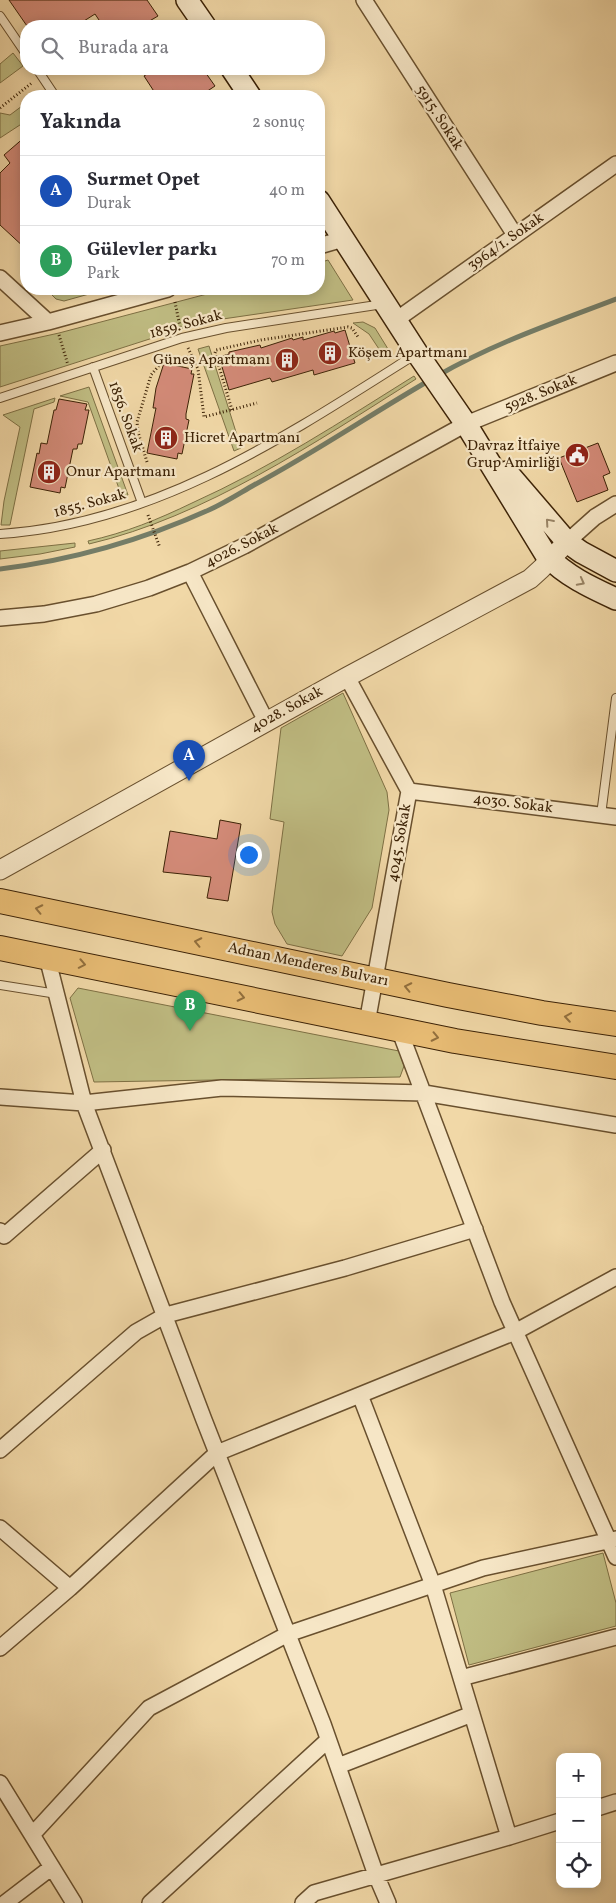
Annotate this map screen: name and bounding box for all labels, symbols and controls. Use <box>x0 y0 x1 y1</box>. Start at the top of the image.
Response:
search box <box>20 20 325 75</box>
icon: search <box>38 34 66 62</box>
text: Burada ara <box>78 35 169 61</box>
street label: 5915. Sokak <box>410 81 468 155</box>
text: Yakında <box>40 108 121 137</box>
text: 2 sonuç <box>252 112 305 134</box>
text: Surmet Opet <box>87 167 200 193</box>
text: A <box>50 180 62 202</box>
text: 40 m <box>269 180 305 202</box>
text: Durak <box>87 193 131 215</box>
street label: 3964/1. Sokak <box>463 208 549 276</box>
text: Gülevler parkı <box>87 237 217 263</box>
text: B <box>51 250 61 272</box>
text: 70 m <box>271 250 305 272</box>
text: Park <box>87 263 120 285</box>
street label: 1859. Sokak <box>147 305 225 345</box>
building icon: Köşem Apartmanı <box>317 340 343 366</box>
place label: Köşem Apartmanı <box>348 343 467 364</box>
building icon: Güneş Apartmanı <box>274 347 300 373</box>
place label: Güneş Apartmanı <box>153 350 270 371</box>
street label: 5928. Sokak <box>501 370 581 418</box>
street label: 1856. Sokak <box>102 378 148 456</box>
building icon: Hicret Apartmanı <box>153 425 179 451</box>
place label: Hicret Apartmanı <box>184 428 300 449</box>
place label: Davraz İtfaiye Grup Amirliği <box>467 436 560 474</box>
public building icon: Davraz İtfaiye Grup Amirliği <box>564 442 590 468</box>
building icon: Onur Apartmanı <box>36 459 62 485</box>
place label: Onur Apartmanı <box>66 462 175 483</box>
street label: 1855. Sokak <box>51 484 129 524</box>
street label: 4026. Sokak <box>202 519 282 573</box>
one-way arrow <box>546 519 555 528</box>
one-way arrow <box>576 576 585 586</box>
street label: 4028. Sokak <box>247 681 327 739</box>
pin: A <box>173 740 205 781</box>
street label: 4030. Sokak <box>472 789 554 819</box>
street label: 4045. Sokak <box>383 802 417 884</box>
your location <box>236 842 262 868</box>
one-way arrow <box>34 904 43 915</box>
one-way arrow <box>193 937 202 948</box>
street label: Adnan Menderes Bulvarı <box>226 938 390 992</box>
one-way arrow <box>78 959 86 969</box>
one-way arrow <box>404 982 413 992</box>
pin: B <box>174 990 206 1031</box>
one-way arrow <box>237 991 246 1002</box>
one-way arrow <box>563 1012 571 1023</box>
one-way arrow <box>430 1031 439 1041</box>
map controls <box>556 1753 601 1888</box>
button: + <box>556 1753 601 1798</box>
button: − <box>556 1798 601 1843</box>
button: locate <box>556 1843 601 1888</box>

